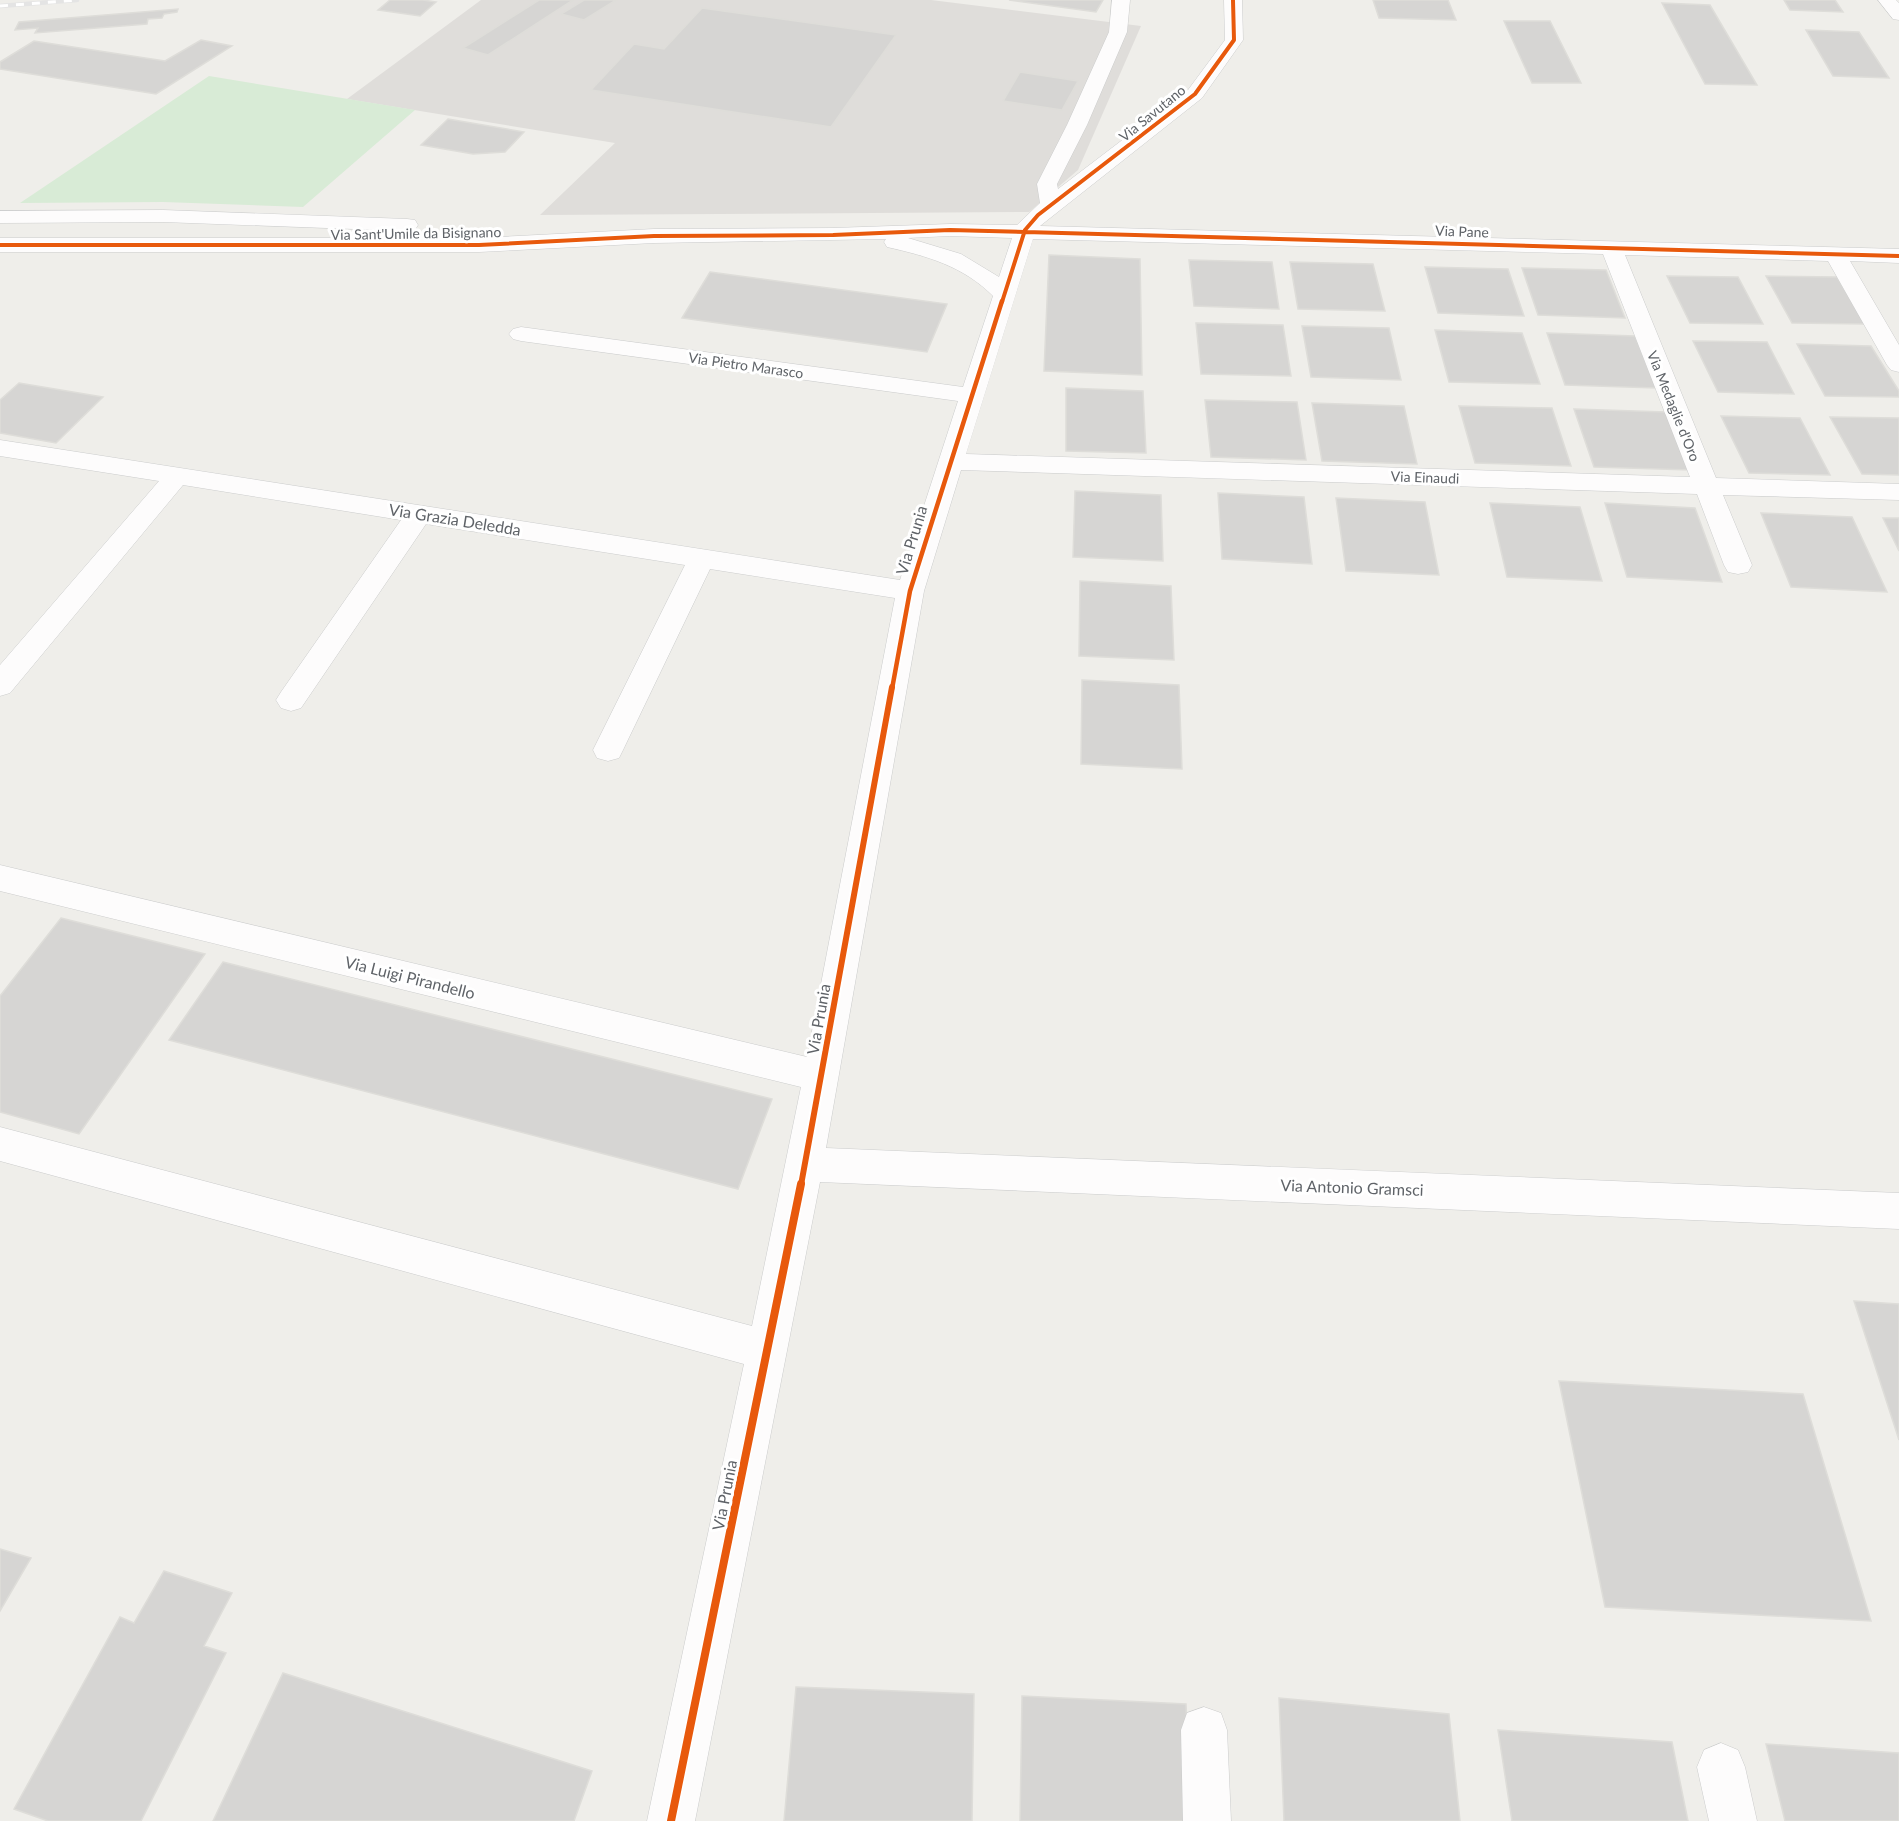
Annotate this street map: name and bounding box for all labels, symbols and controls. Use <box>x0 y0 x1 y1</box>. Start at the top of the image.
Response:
street label: Via Savutano <box>1115 81 1189 145</box>
street label: Via Pane <box>1435 222 1489 240</box>
street label: Via Sant'Umile da Bisignano <box>331 223 501 243</box>
street label: Via Medaglie d'Oro <box>1644 348 1704 464</box>
street label: Via Pietro Marasco <box>687 349 805 382</box>
street label: Via Einaudi <box>1390 467 1460 487</box>
street label: Via Grazia Deledda <box>388 499 522 539</box>
street label: Via Prunia <box>891 503 931 577</box>
street label: Via Luigi Pirandello <box>343 952 477 1002</box>
street label: Via Prunia <box>802 982 834 1056</box>
street label: Via Antonio Gramsci <box>1280 1175 1424 1199</box>
street label: Via Prunia <box>708 1458 740 1532</box>

